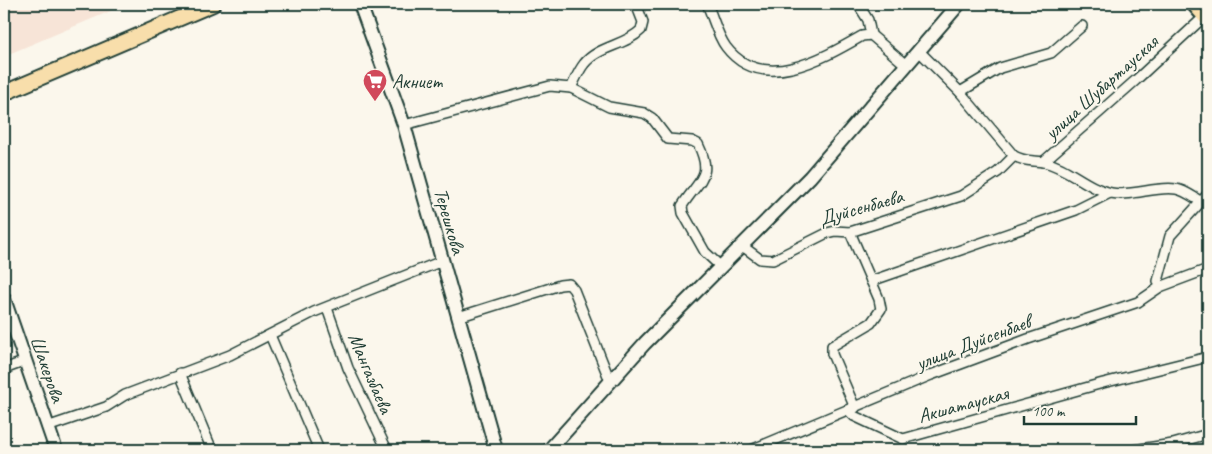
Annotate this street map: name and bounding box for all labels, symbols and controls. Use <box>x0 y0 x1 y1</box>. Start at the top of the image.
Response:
street label: улица Шубартауская <box>1038 28 1165 146</box>
supermarket icon: Акниет <box>362 68 388 102</box>
place label: Акниет <box>392 69 443 94</box>
street label: Дуйсенбаева <box>816 183 907 231</box>
street label: Терешкова <box>428 185 471 258</box>
street label: улица Дуйсенбаев <box>911 307 1039 376</box>
street label: Мангазбаева <box>342 329 399 419</box>
street label: Шакерова <box>25 333 71 407</box>
street label: Акшатауская <box>915 380 1013 428</box>
scale bar <box>1024 394 1137 426</box>
text: 100 m <box>1032 402 1066 421</box>

